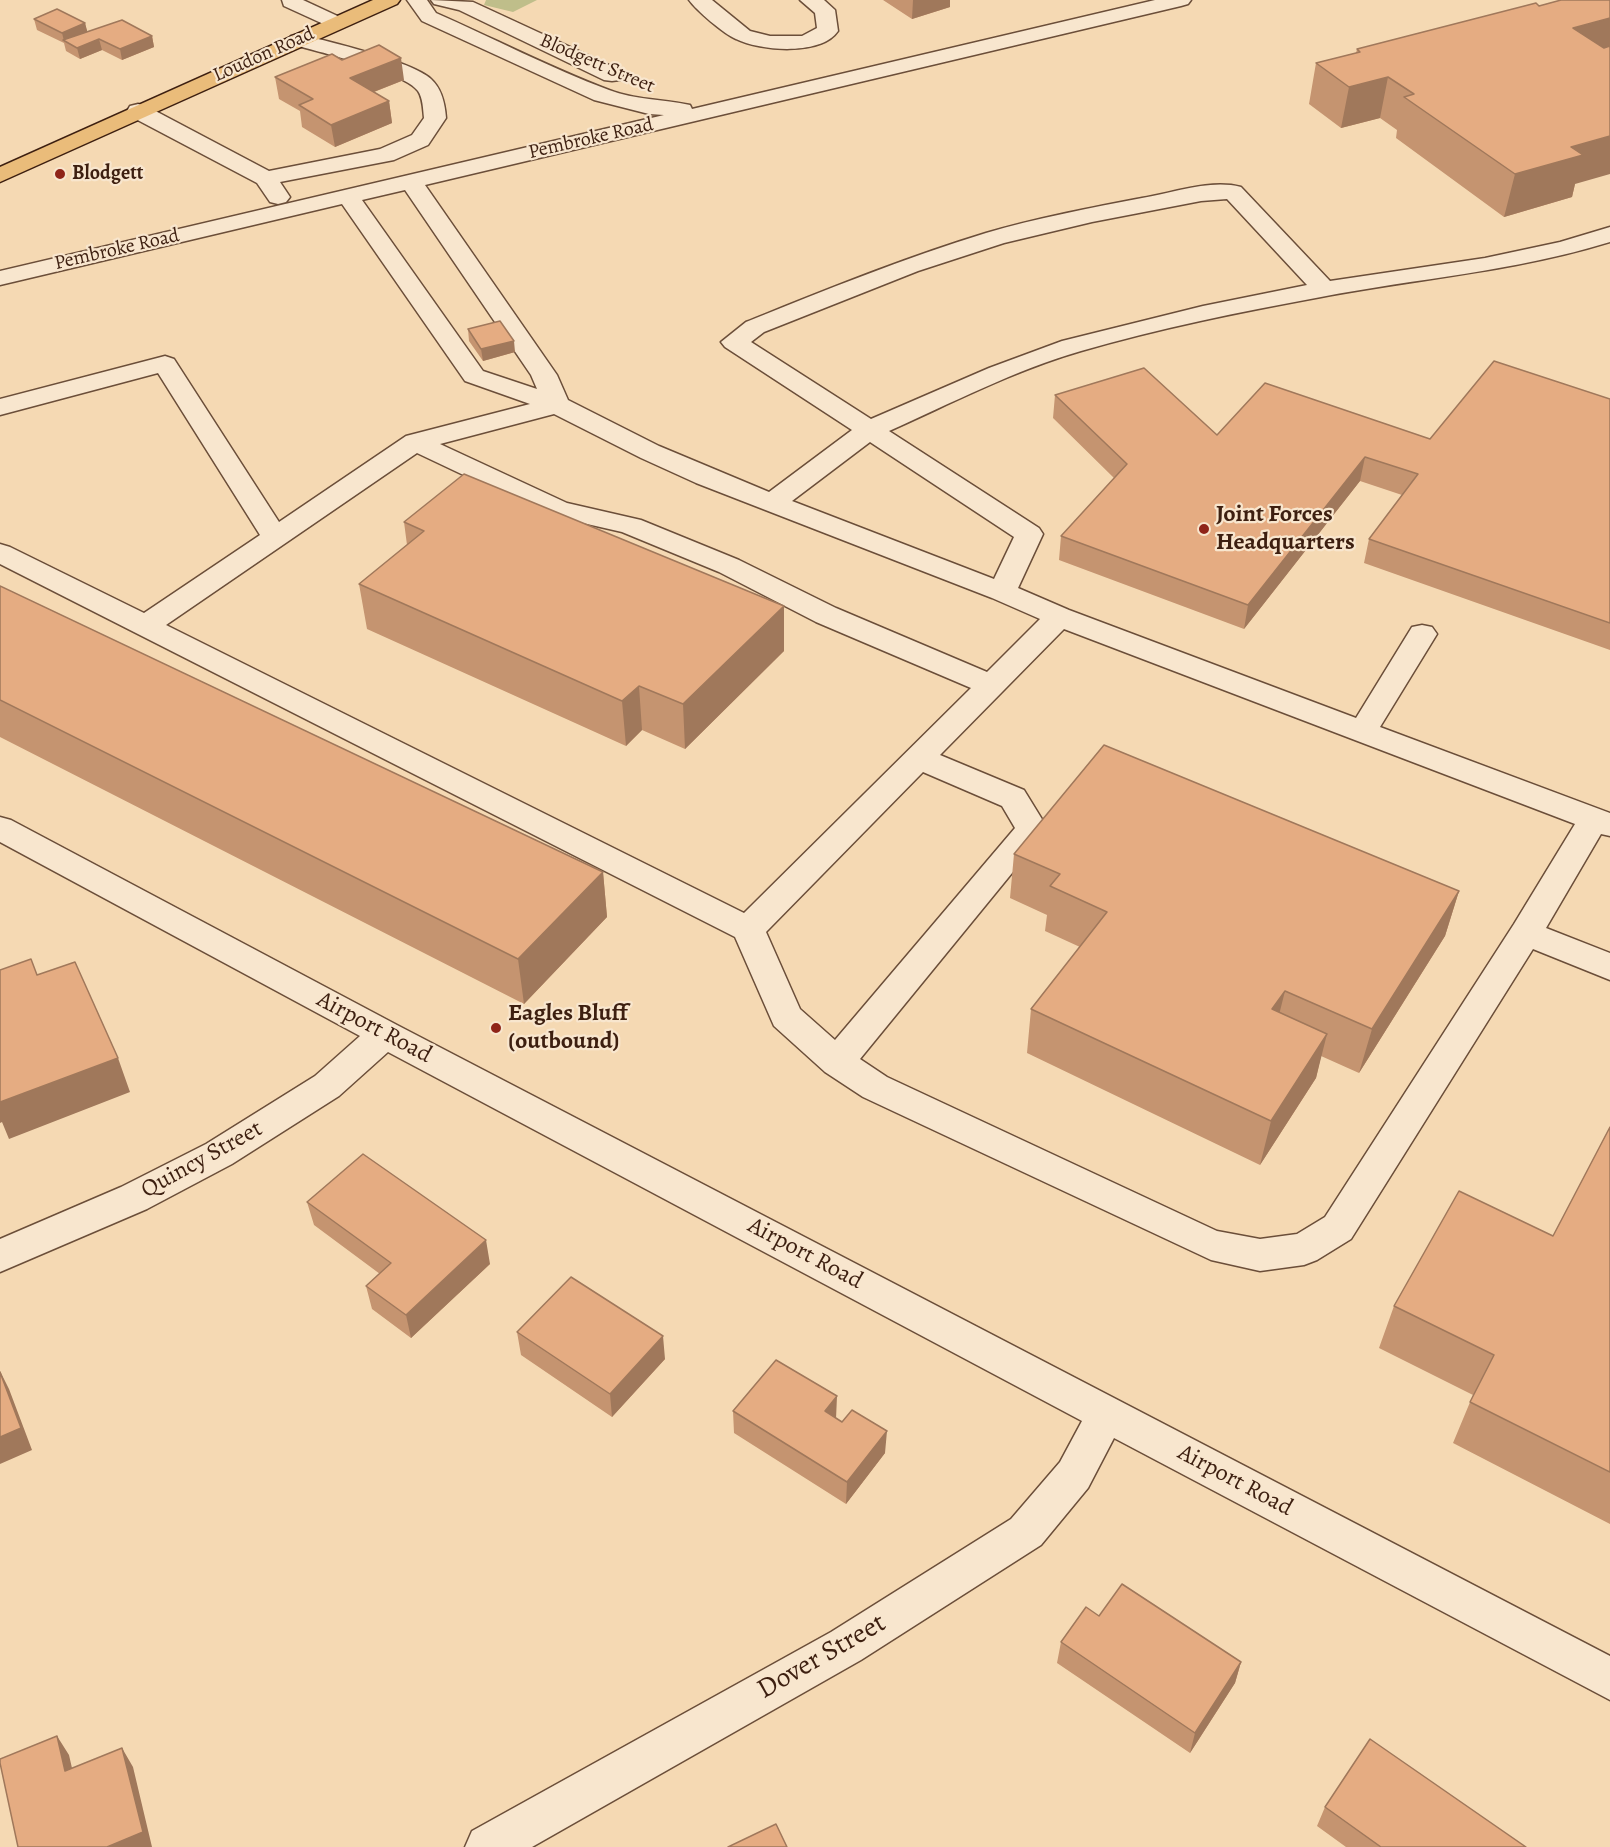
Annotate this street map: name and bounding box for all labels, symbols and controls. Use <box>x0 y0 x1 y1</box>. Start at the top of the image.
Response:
street label: Loudon Road <box>210 22 318 88</box>
street label: Blodgett Street <box>536 29 658 99</box>
street label: Pembroke Road <box>526 113 656 165</box>
place label: Blodgett <box>72 162 143 186</box>
marker: Blodgett <box>53 167 67 181</box>
street label: Pembroke Road <box>52 224 182 276</box>
place label: Joint Forces Headquarters <box>1216 501 1355 557</box>
marker: Joint Forces Headquarters <box>1197 522 1211 536</box>
street label: Airport Road <box>312 986 436 1070</box>
place label: Eagles Bluff (outbound) <box>508 1000 628 1056</box>
marker: Eagles Bluff (outbound) <box>489 1021 503 1035</box>
street label: Quincy Street <box>136 1115 268 1205</box>
street label: Airport Road <box>743 1212 867 1296</box>
street label: Airport Road <box>1173 1439 1297 1523</box>
street label: Dover Street <box>752 1607 892 1707</box>

